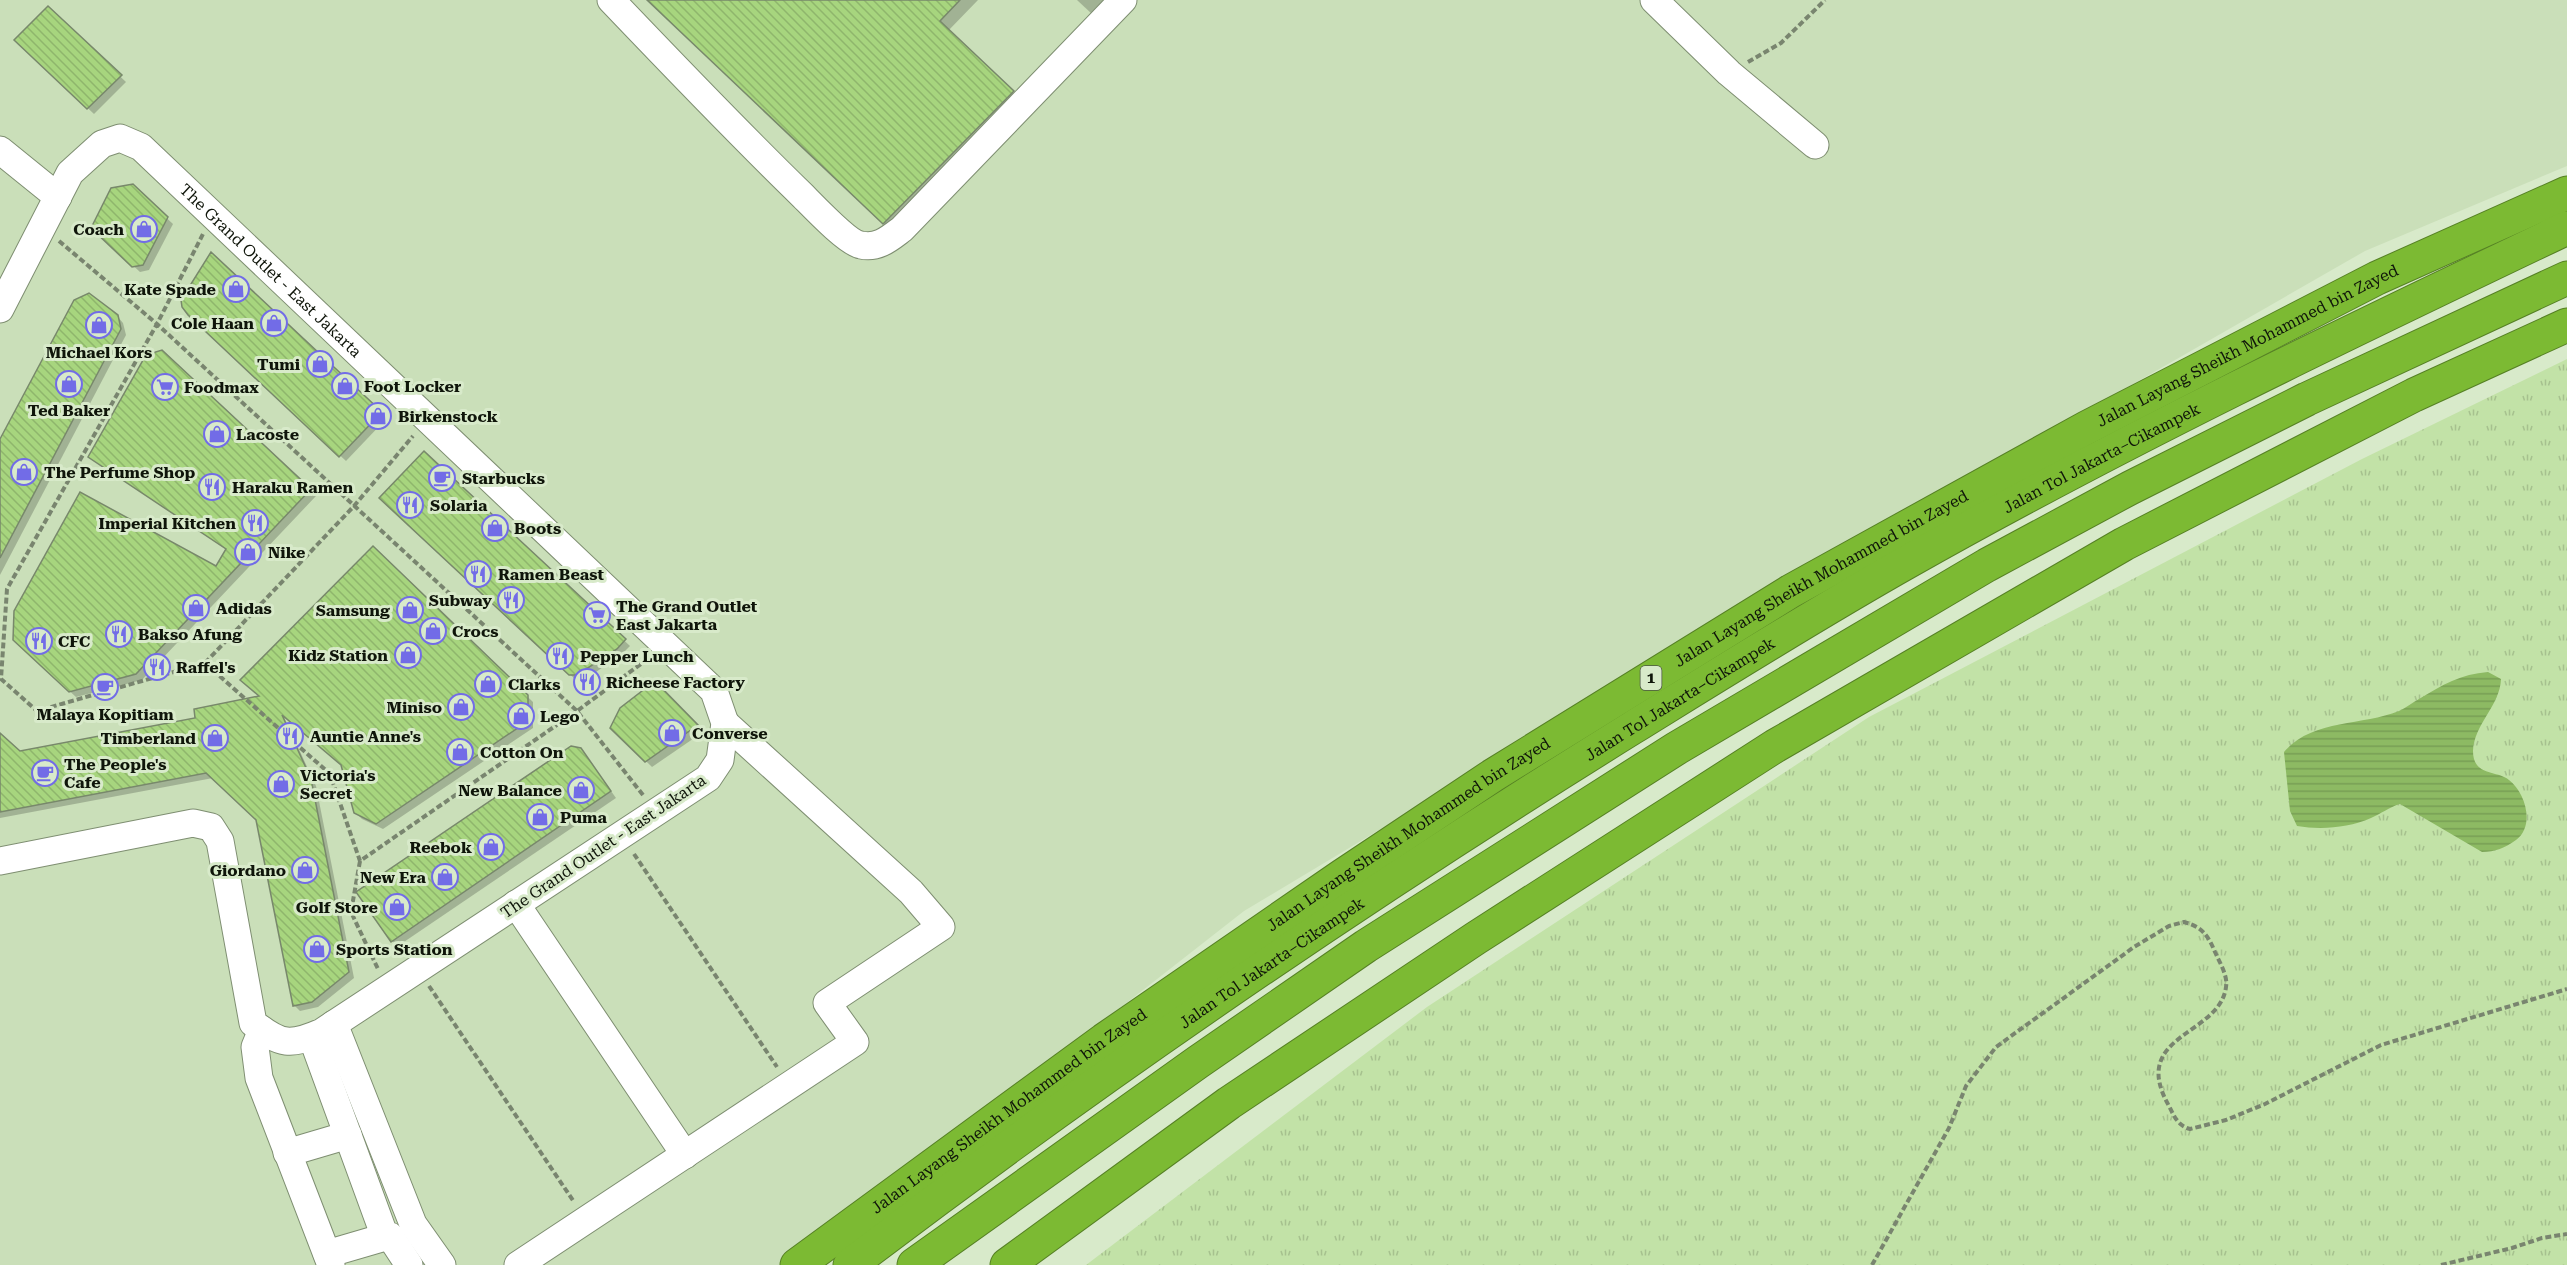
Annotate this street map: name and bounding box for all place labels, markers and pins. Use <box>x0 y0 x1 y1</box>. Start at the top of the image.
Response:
shop icon: Coach <box>129 214 159 244</box>
place label: Coach <box>73 220 124 239</box>
shop icon: Kate Spade <box>221 274 251 304</box>
place label: Kate Spade <box>124 280 216 299</box>
shop icon: Cole Haan <box>259 308 289 338</box>
shop icon: Michael Kors <box>84 310 114 340</box>
place label: Cole Haan <box>171 314 254 333</box>
place label: Michael Kors <box>46 343 152 362</box>
shop icon: Tumi <box>305 349 335 379</box>
place label: Tumi <box>257 355 301 374</box>
shop icon: Ted Baker <box>54 369 84 399</box>
shop icon: Foot Locker <box>330 371 360 401</box>
supermarket icon: Foodmax <box>150 372 180 402</box>
place label: Foot Locker <box>364 377 461 396</box>
place label: Foodmax <box>184 378 259 397</box>
place label: Ted Baker <box>28 401 110 420</box>
shop icon: Birkenstock <box>363 401 393 431</box>
place label: Birkenstock <box>398 407 498 426</box>
shop icon: Lacoste <box>202 419 232 449</box>
place label: Lacoste <box>236 425 299 444</box>
shop icon: The Perfume Shop <box>9 457 39 487</box>
place label: The Perfume Shop <box>44 463 196 482</box>
cafe icon: Starbucks <box>427 463 457 493</box>
place label: Starbucks <box>462 469 545 488</box>
restaurant icon: Haraku Ramen <box>197 472 227 502</box>
place label: Haraku Ramen <box>232 478 353 497</box>
restaurant icon: Solaria <box>395 490 425 520</box>
place label: Solaria <box>430 496 488 515</box>
restaurant icon: Imperial Kitchen <box>240 508 270 538</box>
shop icon: Boots <box>480 513 510 543</box>
place label: Imperial Kitchen <box>99 514 236 533</box>
place label: Boots <box>514 519 561 538</box>
shop icon: Nike <box>233 537 263 567</box>
place label: Nike <box>268 543 305 562</box>
restaurant icon: Ramen Beast <box>463 559 493 589</box>
place label: Ramen Beast <box>498 565 605 584</box>
restaurant icon: Subway <box>496 585 526 615</box>
place label: Subway <box>429 591 492 610</box>
shop icon: Adidas <box>181 593 211 623</box>
shop icon: Samsung <box>395 595 425 625</box>
place label: The Grand Outlet East Jakarta <box>616 597 758 634</box>
place label: Adidas <box>216 599 272 618</box>
supermarket icon: The Grand Outlet East Jakarta <box>582 600 612 630</box>
place label: Samsung <box>316 601 390 620</box>
shop icon: Crocs <box>418 616 448 646</box>
restaurant icon: Bakso Afung <box>104 619 134 649</box>
place label: Crocs <box>452 622 499 641</box>
place label: Bakso Afung <box>138 625 242 644</box>
restaurant icon: CFC <box>24 626 54 656</box>
place label: CFC <box>58 632 90 651</box>
shop icon: Kidz Station <box>393 640 423 670</box>
restaurant icon: Pepper Lunch <box>545 641 575 671</box>
place label: Kidz Station <box>288 646 388 665</box>
place label: Pepper Lunch <box>580 647 694 666</box>
restaurant icon: Raffel's <box>142 652 172 682</box>
place label: Raffel's <box>176 658 236 677</box>
restaurant icon: Richeese Factory <box>572 667 602 697</box>
shop icon: Clarks <box>473 669 503 699</box>
cafe icon: Malaya Kopitiam <box>90 672 120 702</box>
place label: Richeese Factory <box>606 673 745 692</box>
place label: Clarks <box>508 675 561 694</box>
shop icon: Miniso <box>446 692 476 722</box>
place label: Miniso <box>387 698 442 717</box>
shop icon: Lego <box>506 701 536 731</box>
place label: Malaya Kopitiam <box>36 705 174 724</box>
place label: Lego <box>540 707 580 726</box>
shop icon: Converse <box>657 718 687 748</box>
restaurant icon: Auntie Anne's <box>275 721 305 751</box>
shop icon: Timberland <box>200 723 230 753</box>
place label: Converse <box>692 724 768 743</box>
place label: Auntie Anne's <box>310 727 421 746</box>
place label: Timberland <box>100 729 196 748</box>
shop icon: Cotton On <box>445 737 475 767</box>
place label: Cotton On <box>480 743 564 762</box>
place label: The People's Cafe <box>64 755 166 792</box>
cafe icon: The People's Cafe <box>30 758 60 788</box>
place label: Victoria's Secret <box>300 766 375 803</box>
shop icon: Victoria's Secret <box>266 769 296 799</box>
shop icon: New Balance <box>566 775 596 805</box>
place label: New Balance <box>458 781 562 800</box>
shop icon: Puma <box>525 802 555 832</box>
place label: Puma <box>560 808 607 827</box>
shop icon: Reebok <box>476 832 506 862</box>
place label: Reebok <box>410 838 472 857</box>
shop icon: Giordano <box>290 855 320 885</box>
place label: Giordano <box>210 861 286 880</box>
shop icon: New Era <box>430 862 460 892</box>
place label: New Era <box>360 868 427 887</box>
shop icon: Golf Store <box>382 892 412 922</box>
place label: Golf Store <box>296 898 378 917</box>
shop icon: Sports Station <box>302 934 332 964</box>
place label: Sports Station <box>336 940 453 959</box>

